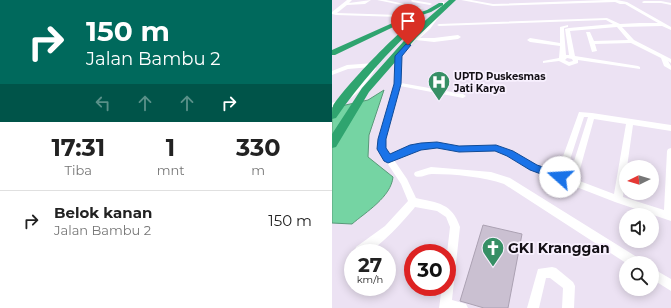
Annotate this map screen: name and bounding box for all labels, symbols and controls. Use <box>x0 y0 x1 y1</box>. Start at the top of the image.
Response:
pin <box>391 4 425 45</box>
icon: arrive <box>397 10 419 32</box>
text: 150 m <box>86 14 170 48</box>
icon: right <box>20 16 72 68</box>
text: Jalan Bambu 2 <box>86 48 221 70</box>
hospital icon: UPTD Puskesmas Jati Karya <box>426 69 452 102</box>
place label: UPTD Puskesmas Jati Karya <box>453 70 546 95</box>
icon: left <box>92 92 114 114</box>
icon: ahead <box>134 92 156 114</box>
icon: ahead <box>176 92 198 114</box>
icon: right <box>218 92 240 114</box>
text: 17:31 <box>51 133 105 162</box>
text: 1 <box>166 133 175 162</box>
text: 330 <box>236 133 281 162</box>
position arrow <box>539 156 581 198</box>
north arrow <box>619 160 659 200</box>
map controls <box>619 160 659 296</box>
text: Tiba <box>65 162 92 178</box>
text: mnt <box>157 162 184 178</box>
text: m <box>251 162 265 178</box>
text: Belok kanan <box>54 203 152 222</box>
button: sound <box>619 208 659 248</box>
icon: right <box>20 210 42 232</box>
text: 150 m <box>268 211 312 230</box>
text: Jalan Bambu 2 <box>54 222 151 238</box>
church icon: GKI Kranggan <box>480 235 506 268</box>
place label: GKI Kranggan <box>508 239 610 257</box>
speed limit sign: 30 <box>404 244 456 296</box>
text: 27 <box>358 253 382 277</box>
button: search <box>619 256 659 296</box>
text: km/h <box>357 273 383 286</box>

